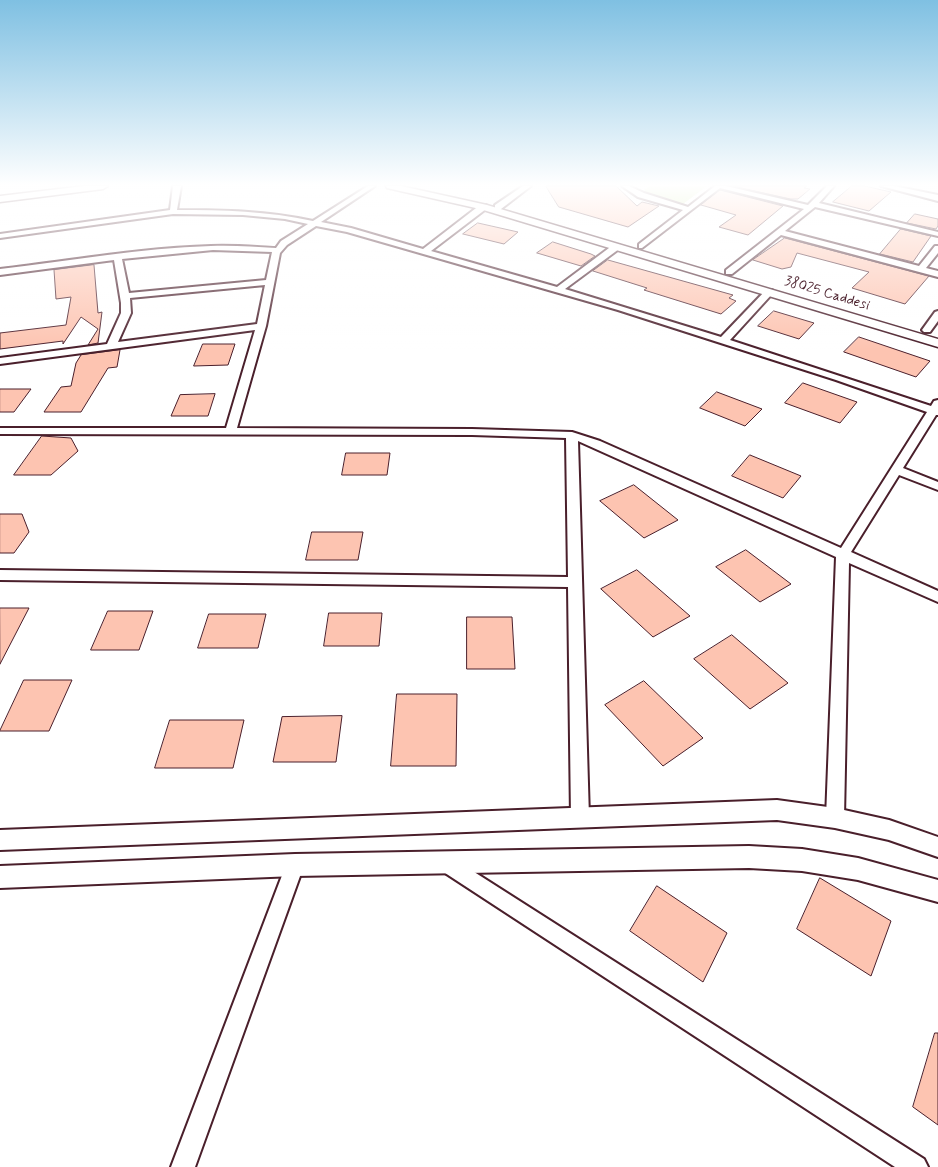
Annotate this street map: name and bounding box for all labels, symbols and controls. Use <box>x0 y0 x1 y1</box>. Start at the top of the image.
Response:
street label: 38025 Caddesi <box>782 273 872 315</box>

